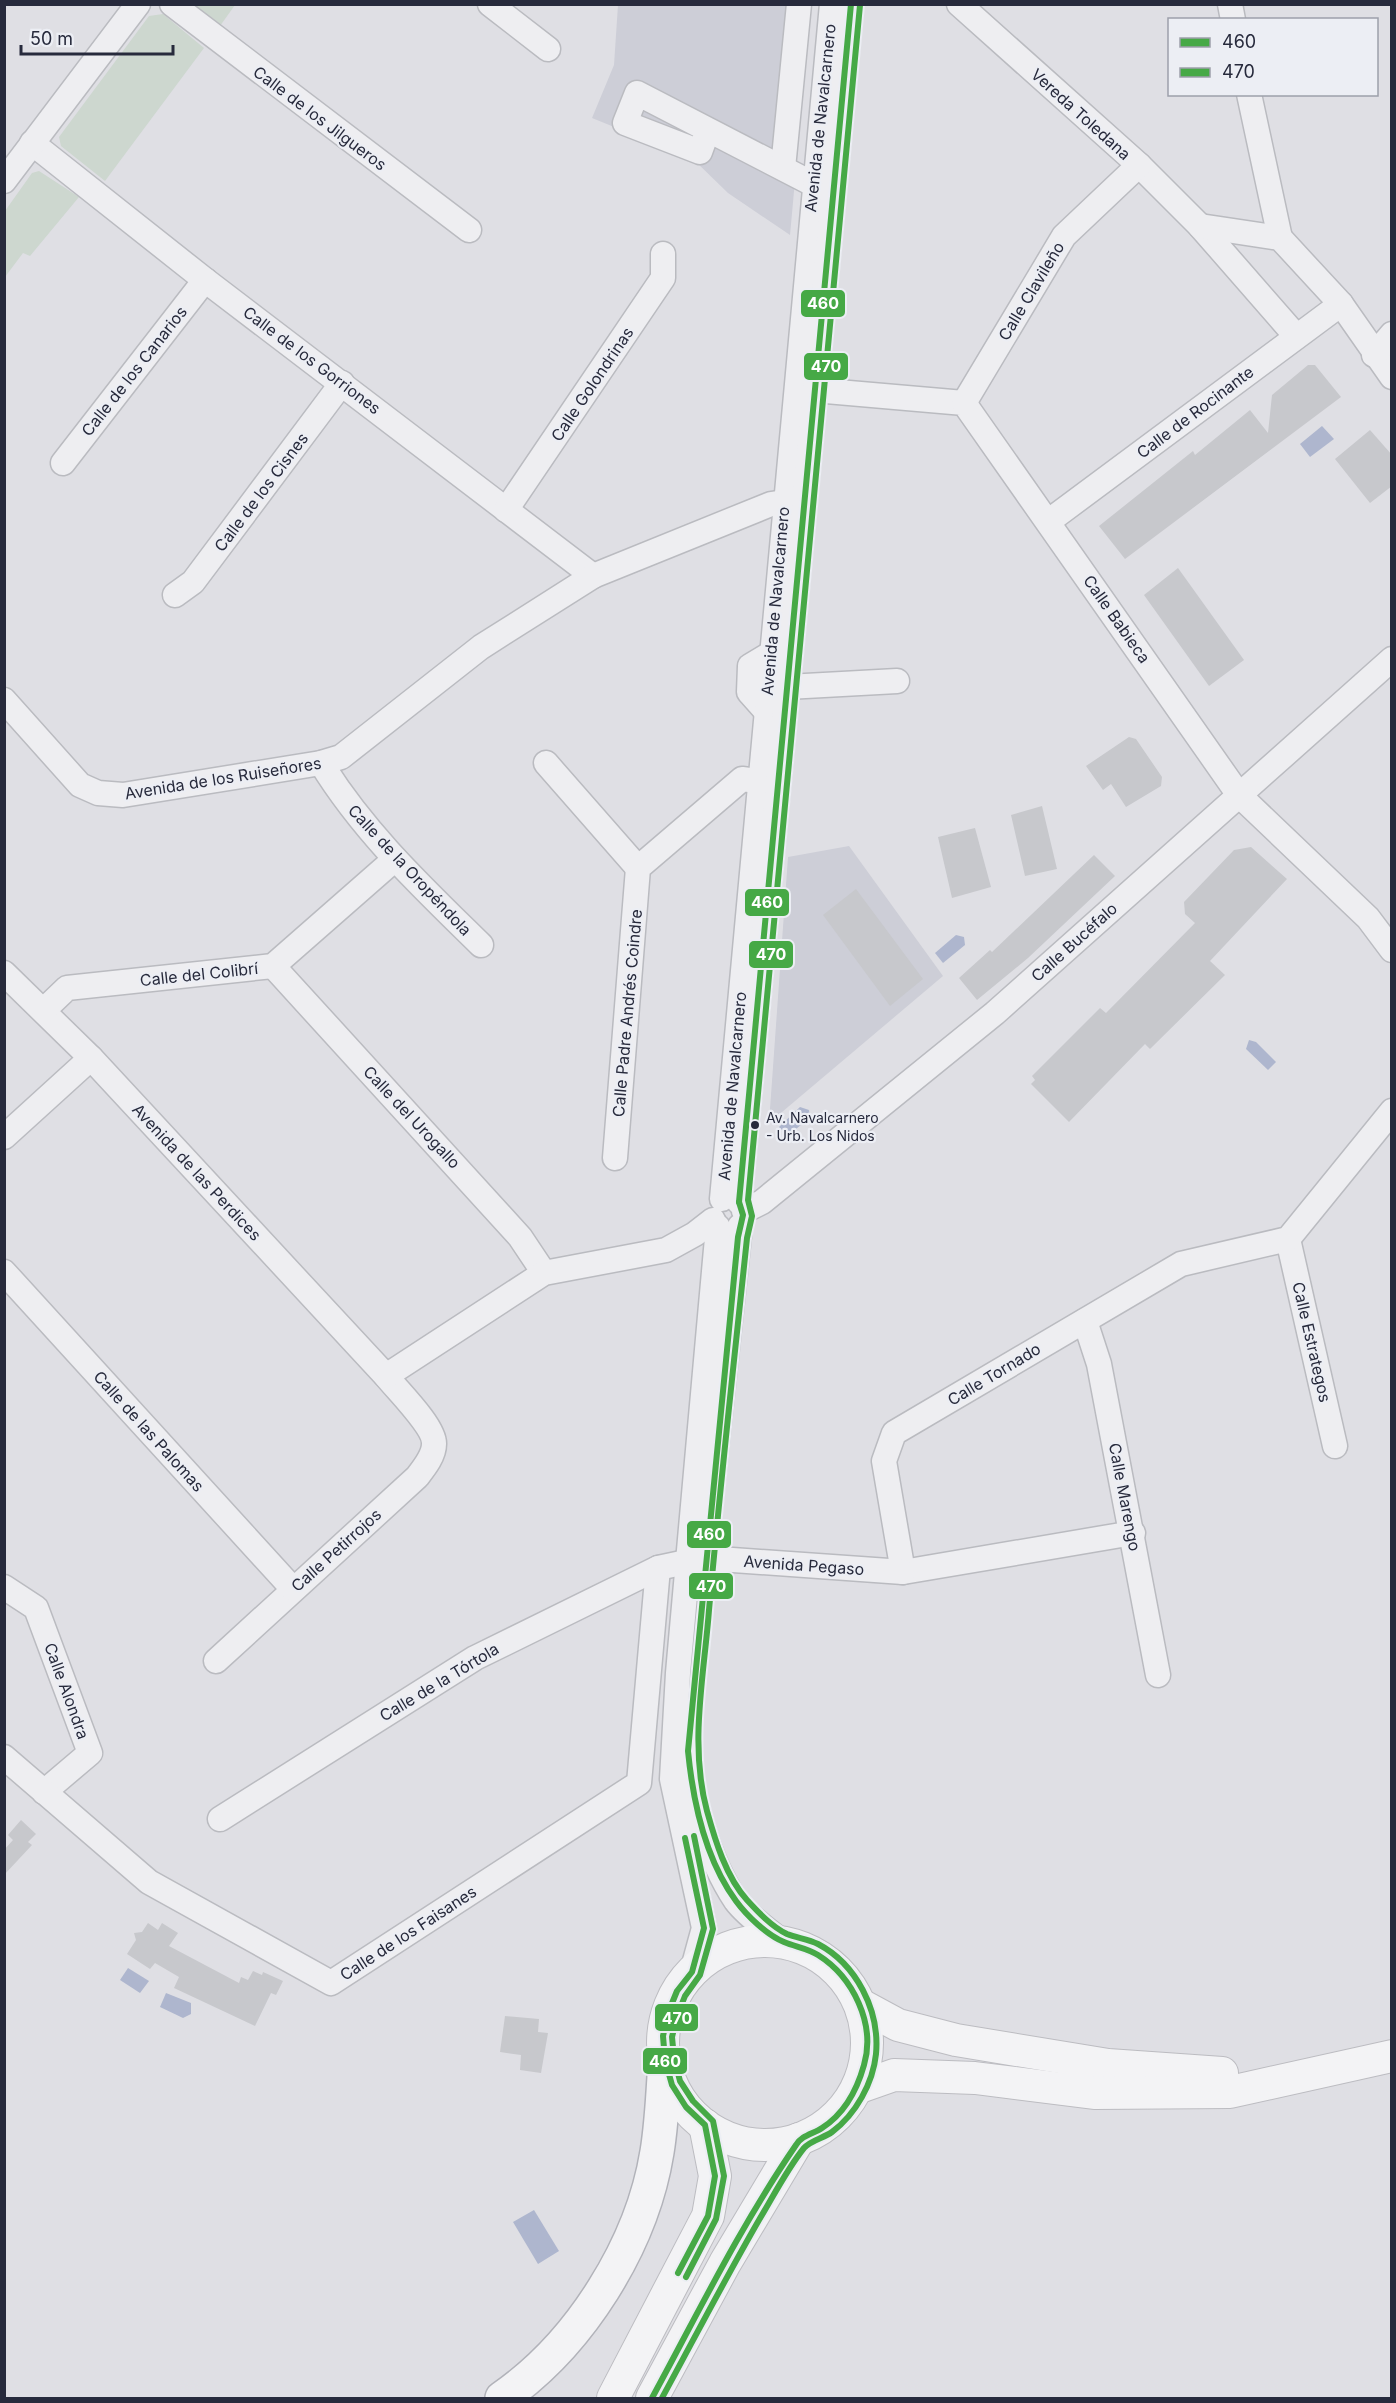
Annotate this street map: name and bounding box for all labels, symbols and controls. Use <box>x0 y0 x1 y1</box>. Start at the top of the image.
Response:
scale bar <box>21 18 172 56</box>
legend <box>1168 18 1378 96</box>
street label: Avenida de Navalcarnero <box>800 23 840 213</box>
text: 50 m <box>30 28 73 49</box>
text: 460 <box>1222 31 1256 52</box>
street label: Calle de los Jilgueros <box>249 61 391 175</box>
text: 470 <box>1222 61 1255 82</box>
street label: Vereda Toledana <box>1027 64 1135 164</box>
street label: Calle Clavileño <box>994 238 1068 344</box>
line badge: 460 <box>800 289 846 318</box>
text: 460 <box>807 293 839 313</box>
street label: Calle de los Canarios <box>77 302 191 440</box>
street label: Calle de los Gorriones <box>239 302 385 418</box>
street label: Calle Golondrinas <box>546 323 638 445</box>
line badge: 470 <box>803 352 849 381</box>
text: 470 <box>811 356 842 376</box>
street label: Calle de Rocinante <box>1133 362 1257 462</box>
street label: Calle de los Cisnes <box>210 429 312 555</box>
street label: Avenida de Navalcarnero <box>757 506 793 696</box>
street label: Calle Babieca <box>1079 571 1155 667</box>
street label: Avenida de los Ruiseñores <box>123 753 323 803</box>
street label: Calle de la Oropéndola <box>344 800 476 940</box>
line badge: 460 <box>744 888 790 917</box>
text: 460 <box>751 892 783 912</box>
street label: Calle Bucéfalo <box>1027 898 1121 986</box>
street label: Calle Padre Andrés Coindre <box>608 908 646 1118</box>
line badge: 470 <box>748 940 794 969</box>
text: 470 <box>756 944 787 964</box>
street label: Calle del Colibrí <box>139 958 259 990</box>
street label: Avenida de Navalcarnero <box>714 991 750 1181</box>
street label: Calle del Urogallo <box>359 1061 465 1173</box>
street label: Avenida de las Perdices <box>128 1099 266 1245</box>
place label: Av. Navalcarnero - Urb. Los Nidos <box>766 1109 879 1144</box>
marker: Av. Navalcarnero - Urb. Los Nidos <box>749 1119 761 1131</box>
street label: Calle Estrategos <box>1288 1280 1336 1404</box>
street label: Calle Tornado <box>944 1338 1044 1410</box>
street label: Calle de las Palomas <box>89 1366 209 1496</box>
street label: Calle Marengo <box>1105 1441 1145 1553</box>
street label: Calle Petirrojos <box>287 1504 385 1596</box>
line badge: 460 <box>686 1520 732 1549</box>
text: 460 <box>693 1524 725 1544</box>
street label: Avenida Pegaso <box>743 1551 865 1579</box>
line badge: 470 <box>688 1572 734 1600</box>
text: 470 <box>696 1576 727 1596</box>
street label: Calle de la Tórtola <box>376 1638 502 1726</box>
street label: Calle Alondra <box>40 1640 94 1742</box>
street label: Calle de los Faisanes <box>336 1881 480 1985</box>
line badge: 470 <box>654 2003 699 2032</box>
text: 470 <box>662 2008 693 2028</box>
line badge: 460 <box>642 2047 688 2075</box>
text: 460 <box>649 2051 681 2071</box>

